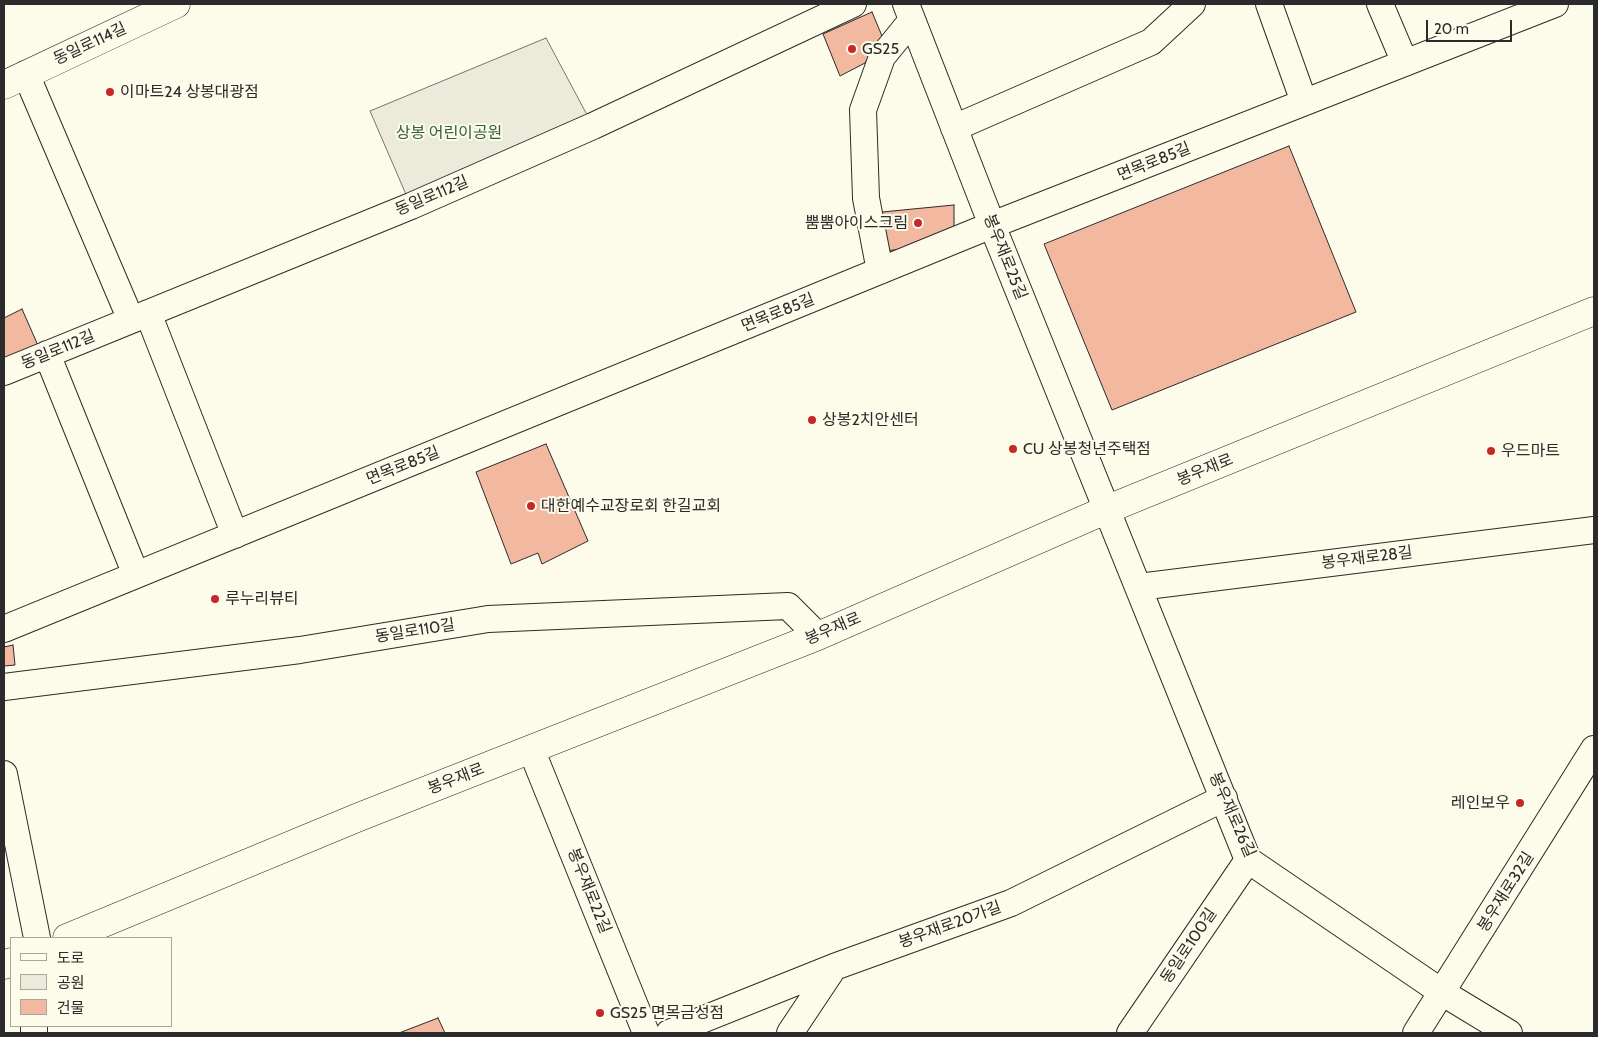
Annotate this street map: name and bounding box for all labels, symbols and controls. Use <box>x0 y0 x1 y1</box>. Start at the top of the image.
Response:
scale bar <box>1428 10 1514 42</box>
street label: 동일로114길 <box>50 19 130 69</box>
text: 20 m <box>1434 20 1469 38</box>
place label: GS25 <box>862 39 899 59</box>
marker: GS25 <box>846 43 858 55</box>
place label: 이마트24 상봉대광점 <box>120 82 259 102</box>
marker: 이마트24 상봉대광점 <box>104 86 116 98</box>
park label: 상봉 어린이공원 <box>396 123 502 143</box>
street label: 면목로85길 <box>1115 139 1193 185</box>
street label: 동일로112길 <box>392 172 472 220</box>
street label: 봉우재로25길 <box>979 211 1031 303</box>
place label: 뿜뿜아이스크림 <box>805 213 908 233</box>
marker: 뿜뿜아이스크림 <box>912 217 924 229</box>
street label: 면목로85길 <box>739 290 817 336</box>
street label: 동일로112길 <box>18 327 98 373</box>
place label: 상봉2치안센터 <box>822 410 919 430</box>
marker: 상봉2치안센터 <box>806 414 818 426</box>
place label: CU 상봉청년주택점 <box>1023 439 1151 459</box>
place label: 우드마트 <box>1501 441 1560 461</box>
street label: 면목로85길 <box>364 443 442 489</box>
marker: CU 상봉청년주택점 <box>1007 443 1019 455</box>
marker: 우드마트 <box>1485 445 1497 457</box>
street label: 봉우재로 <box>1174 450 1236 490</box>
place label: 대한예수교장로회 한길교회 <box>541 496 721 516</box>
marker: 대한예수교장로회 한길교회 <box>525 500 537 512</box>
street label: 봉우재로28길 <box>1320 543 1414 573</box>
place label: 루누리뷰티 <box>225 589 299 609</box>
marker: 루누리뷰티 <box>209 593 221 605</box>
street label: 봉우재로 <box>802 609 864 649</box>
street label: 동일로110길 <box>374 615 456 647</box>
street label: 봉우재로 <box>425 759 487 799</box>
street label: 봉우재로26길 <box>1205 769 1259 861</box>
place label: 레인보우 <box>1451 793 1510 813</box>
marker: 레인보우 <box>1514 797 1526 809</box>
street label: 봉우재로22길 <box>563 846 615 936</box>
street label: 봉우재로32길 <box>1474 848 1538 936</box>
street label: 봉우재로20가길 <box>896 898 1004 952</box>
street label: 동일로100길 <box>1157 905 1221 987</box>
legend <box>10 937 172 1027</box>
text: 도로 <box>57 949 85 967</box>
text: 공원 <box>57 974 85 992</box>
text: 건물 <box>57 999 85 1017</box>
place label: GS25 면목금성점 <box>610 1003 724 1023</box>
marker: GS25 면목금성점 <box>594 1007 606 1019</box>

